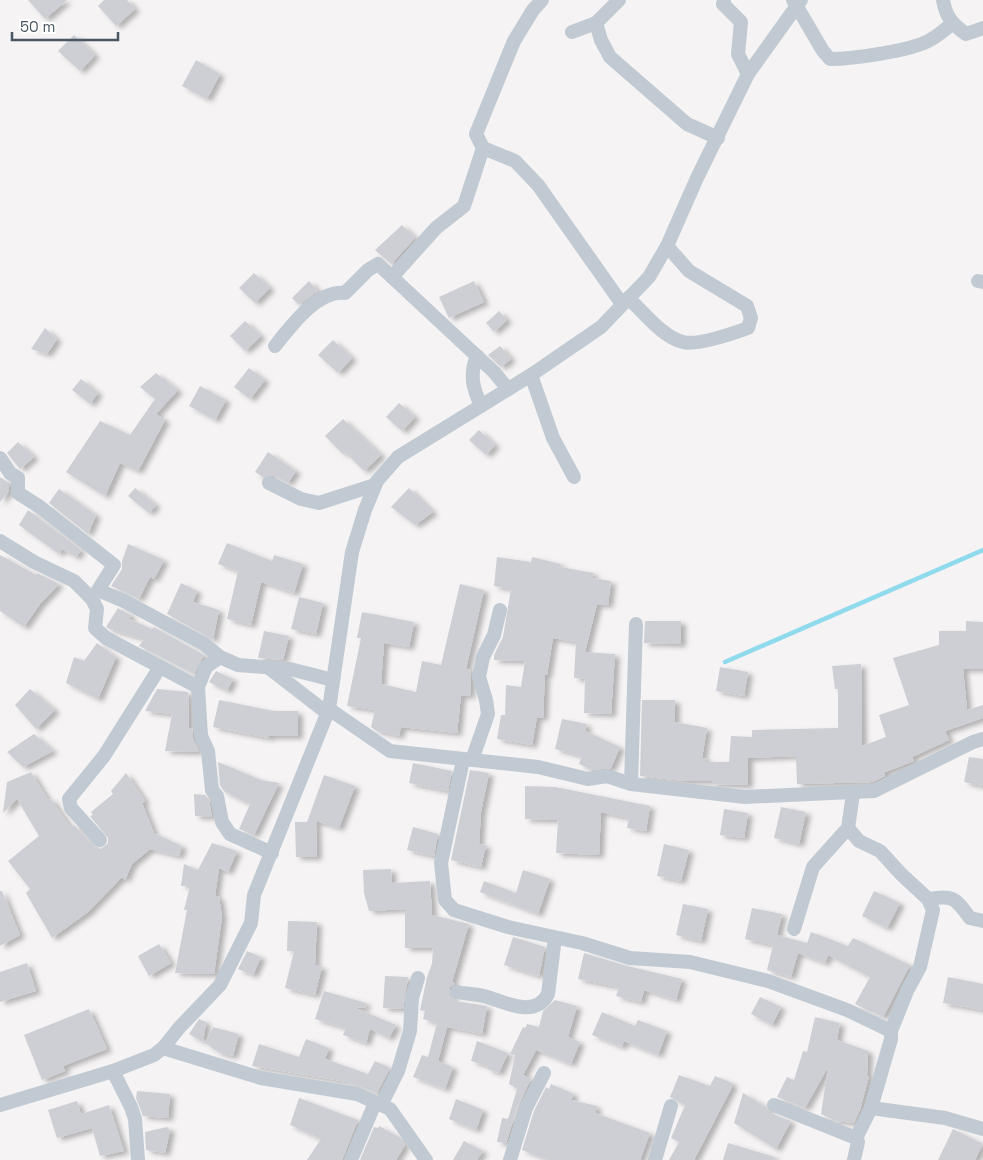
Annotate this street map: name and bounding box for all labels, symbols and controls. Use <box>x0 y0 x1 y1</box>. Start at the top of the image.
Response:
scale bar <box>12 10 119 42</box>
text: 50 m <box>20 17 55 36</box>

